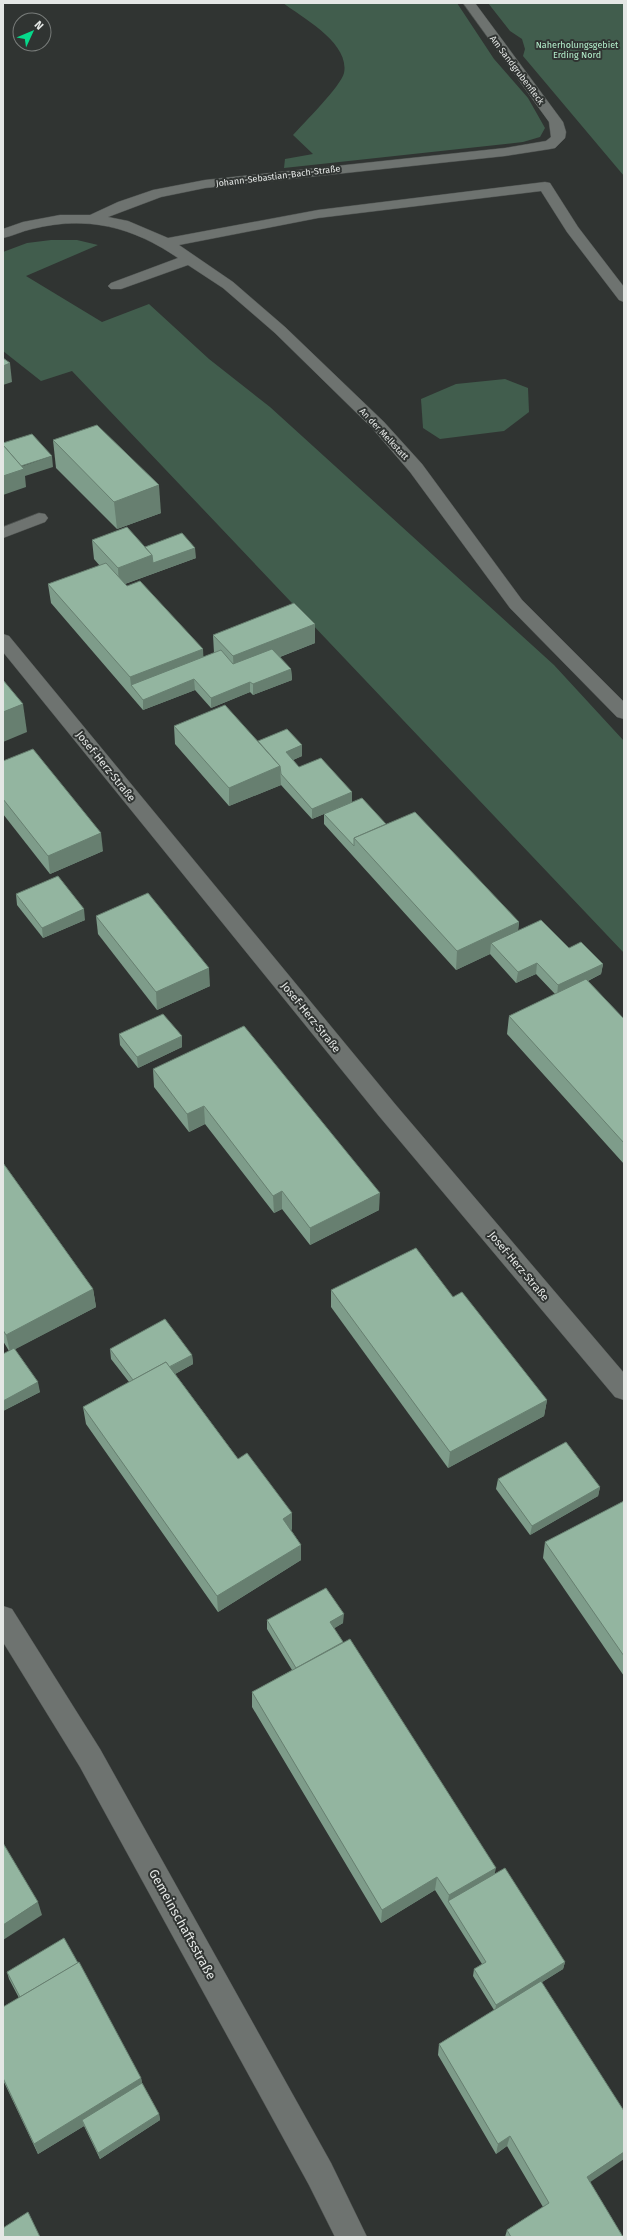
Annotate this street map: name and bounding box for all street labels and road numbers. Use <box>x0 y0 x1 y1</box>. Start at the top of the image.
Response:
street label: Am Sandgrubenfleck <box>488 34 546 107</box>
street label: Johann-Sebastian-Bach-Straße <box>215 163 341 189</box>
street label: An der Melkstatt <box>358 406 411 462</box>
street label: Josef-Herz-Straße <box>73 728 138 804</box>
street label: Josef-Herz-Straße <box>278 979 343 1055</box>
street label: Josef-Herz-Straße <box>486 1229 552 1304</box>
street label: Gemeinschaftsstraße <box>146 1866 219 1982</box>

